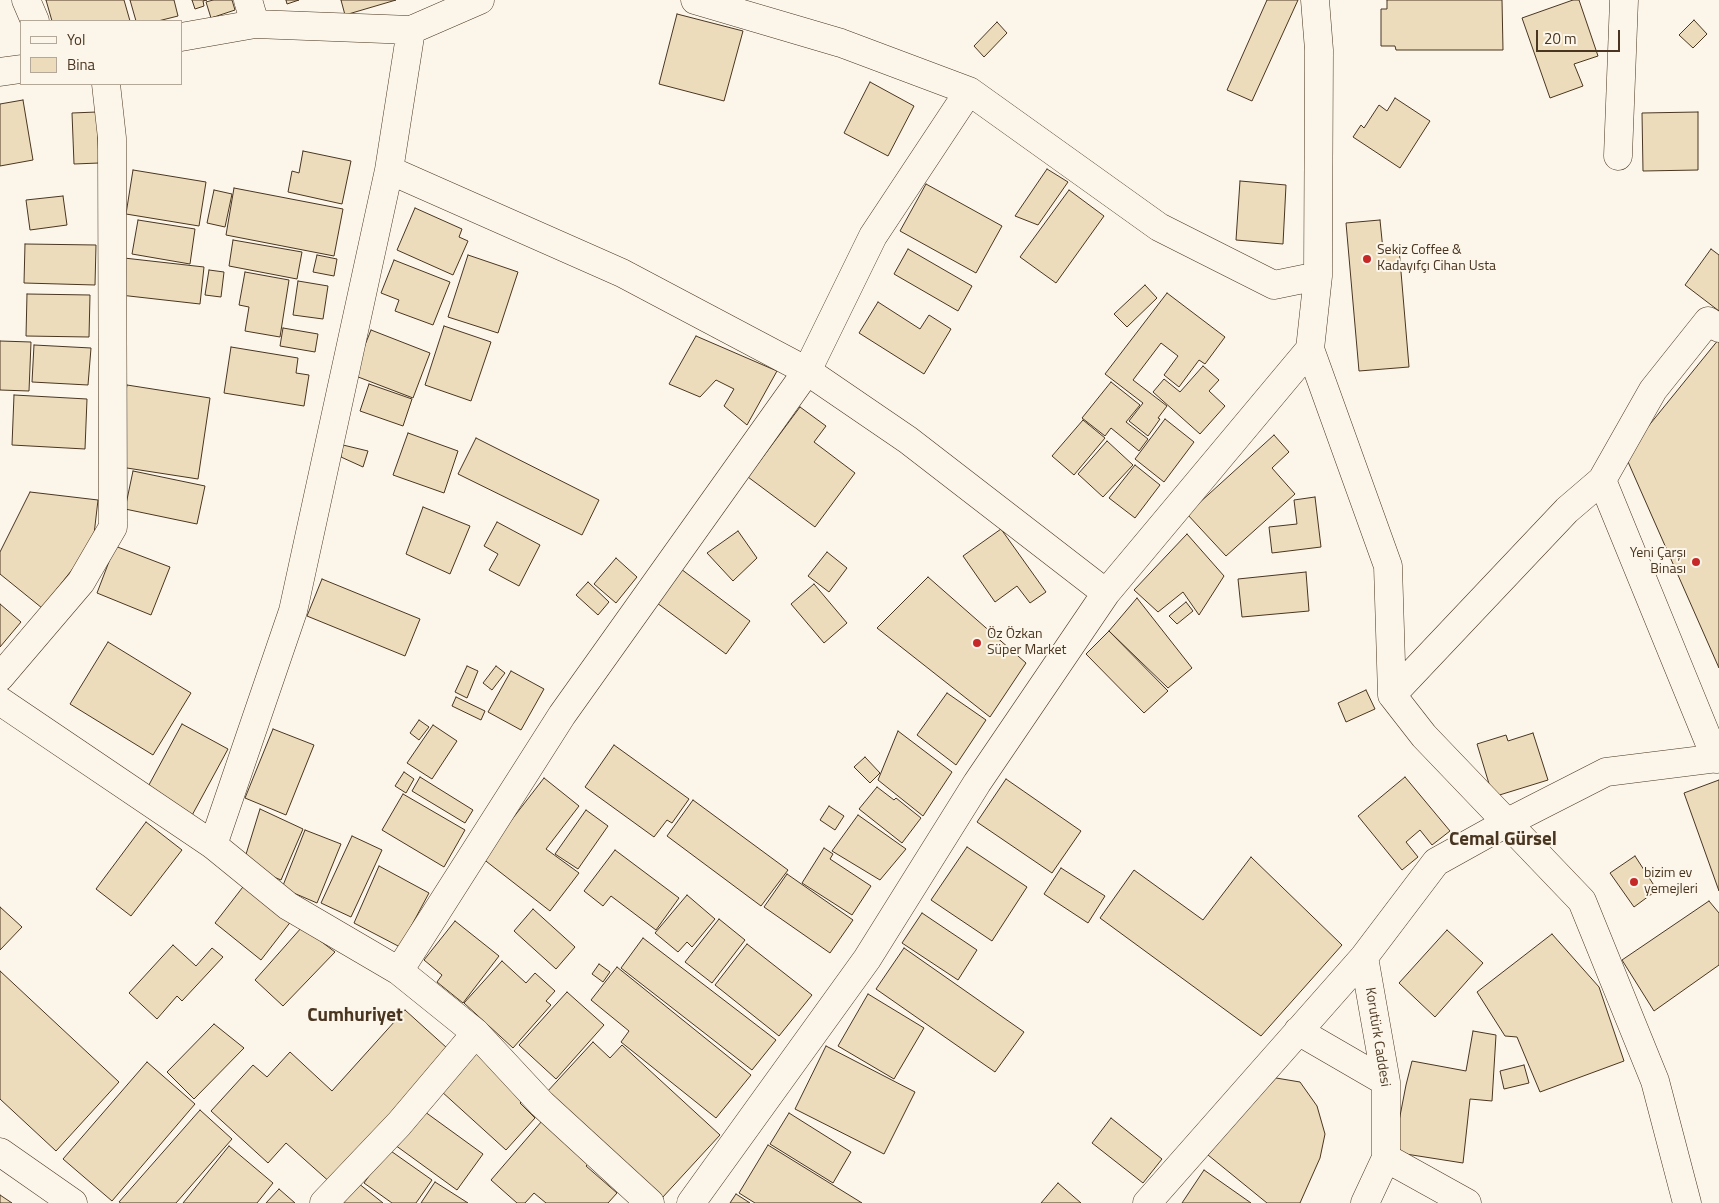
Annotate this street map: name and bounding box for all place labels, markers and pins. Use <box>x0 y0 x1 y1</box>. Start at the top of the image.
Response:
place label: Sekiz Coffee & Kadayıfçı Cihan Usta <box>1377 243 1496 276</box>
marker: Sekiz Coffee & Kadayıfçı Cihan Usta <box>1361 253 1373 265</box>
place label: Yeni Çarşı Binası <box>1630 546 1686 578</box>
marker: Yeni Çarşı Binası <box>1690 556 1702 568</box>
place label: Öz Özkan Süper Market <box>987 627 1066 660</box>
marker: Öz Özkan Süper Market <box>971 637 983 649</box>
place label: bizim ev yemejleri <box>1644 866 1698 899</box>
marker: bizim ev yemejleri <box>1628 876 1640 888</box>

